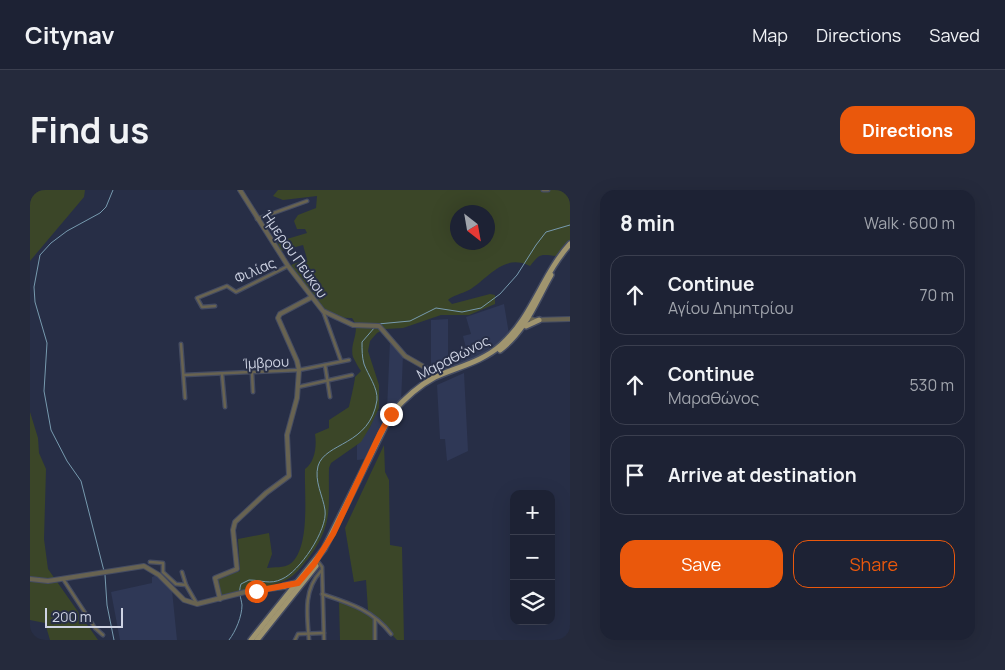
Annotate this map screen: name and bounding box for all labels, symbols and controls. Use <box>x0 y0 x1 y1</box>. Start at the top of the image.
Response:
text: Citynav <box>25 18 115 51</box>
text: Map <box>752 23 788 47</box>
text: Directions <box>816 23 901 47</box>
text: Saved <box>929 23 980 47</box>
text: Find us <box>30 106 149 154</box>
button: Directions <box>840 106 975 154</box>
north arrow <box>450 205 495 250</box>
street label: Ήμερου Πεύκου <box>258 206 332 302</box>
text: 8 min <box>620 209 675 237</box>
text: Walk · 600 m <box>864 212 955 234</box>
street label: Φιλίας <box>231 252 279 287</box>
text: Continue <box>668 271 754 297</box>
icon: ahead <box>621 281 649 309</box>
text: 70 m <box>919 284 954 306</box>
text: Αγίου Δημητρίου <box>668 297 793 319</box>
street label: Μαραθώνος <box>413 330 493 384</box>
street label: Ίμβρου <box>243 351 289 373</box>
text: Continue <box>668 361 754 387</box>
icon: ahead <box>621 371 649 399</box>
text: 530 m <box>909 374 954 396</box>
text: Μαραθώνος <box>668 387 759 409</box>
route end <box>380 403 403 426</box>
icon: arrive <box>621 461 649 489</box>
text: Arrive at destination <box>668 462 857 488</box>
map controls <box>510 490 555 625</box>
button: + <box>510 490 555 535</box>
button: − <box>510 535 555 580</box>
button: Save <box>620 540 783 588</box>
button: Share <box>793 540 955 588</box>
route start <box>245 580 268 603</box>
button: layers <box>510 580 555 625</box>
scale bar <box>45 605 122 628</box>
text: 200 m <box>52 607 92 626</box>

